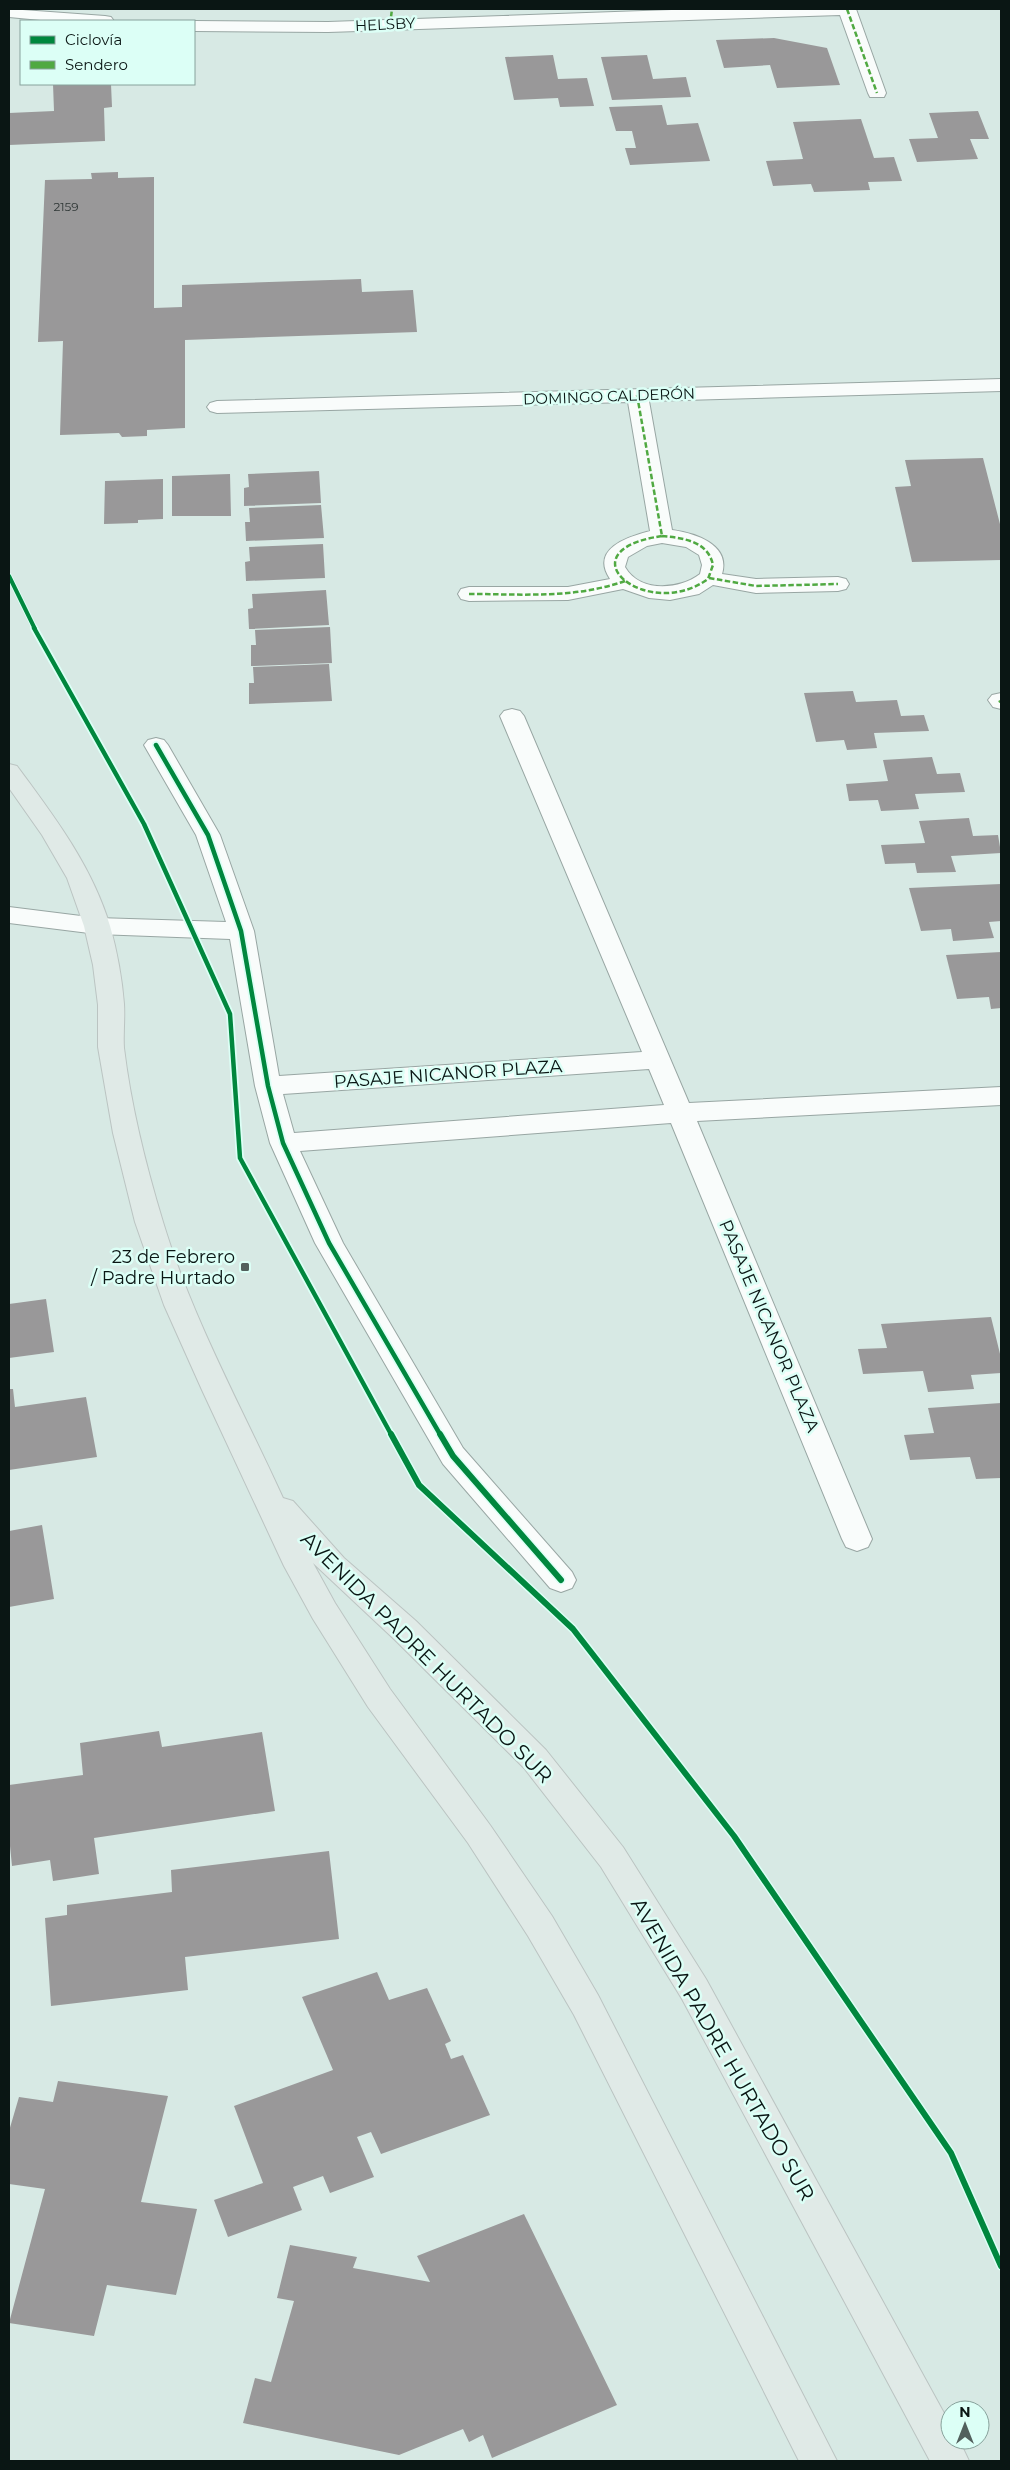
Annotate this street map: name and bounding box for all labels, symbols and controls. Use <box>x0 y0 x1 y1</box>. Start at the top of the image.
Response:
street label: HELSBY <box>354 13 416 35</box>
legend <box>20 20 195 85</box>
text: Ciclovía <box>65 30 122 49</box>
text: Sendero <box>65 55 128 74</box>
house number: 2159 <box>53 199 79 214</box>
street label: DOMINGO CALDERÓN <box>523 384 695 408</box>
street label: PASAJE NICANOR PLAZA <box>333 1055 563 1093</box>
street label: PASAJE NICANOR PLAZA <box>714 1216 824 1436</box>
place label: 23 de Febrero / Padre Hurtado <box>90 1246 235 1289</box>
marker: 23 de Febrero / Padre Hurtado <box>239 1261 251 1273</box>
street label: AVENIDA PADRE HURTADO SUR <box>296 1526 558 1788</box>
street label: AVENIDA PADRE HURTADO SUR <box>626 1893 820 2205</box>
north arrow <box>940 2400 990 2450</box>
text: N <box>959 2403 971 2421</box>

